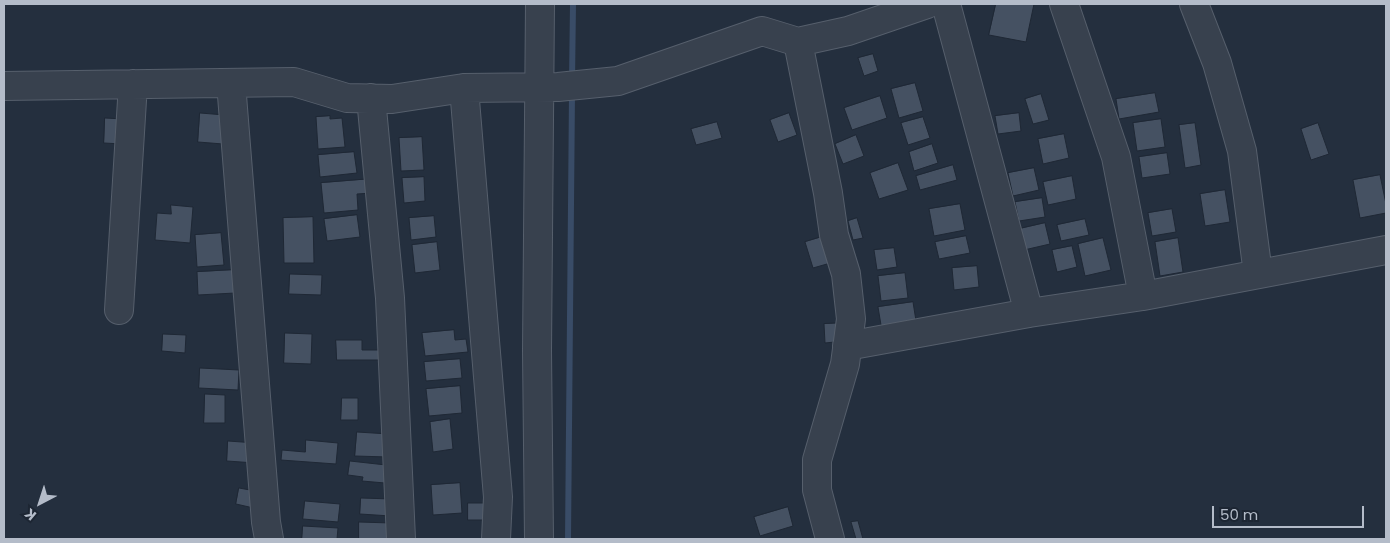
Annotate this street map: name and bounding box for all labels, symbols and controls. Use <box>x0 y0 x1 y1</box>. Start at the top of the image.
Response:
north arrow <box>15 478 65 528</box>
scale bar <box>1215 496 1368 528</box>
text: K <box>20 504 41 525</box>
text: 50 m <box>1220 504 1258 525</box>

